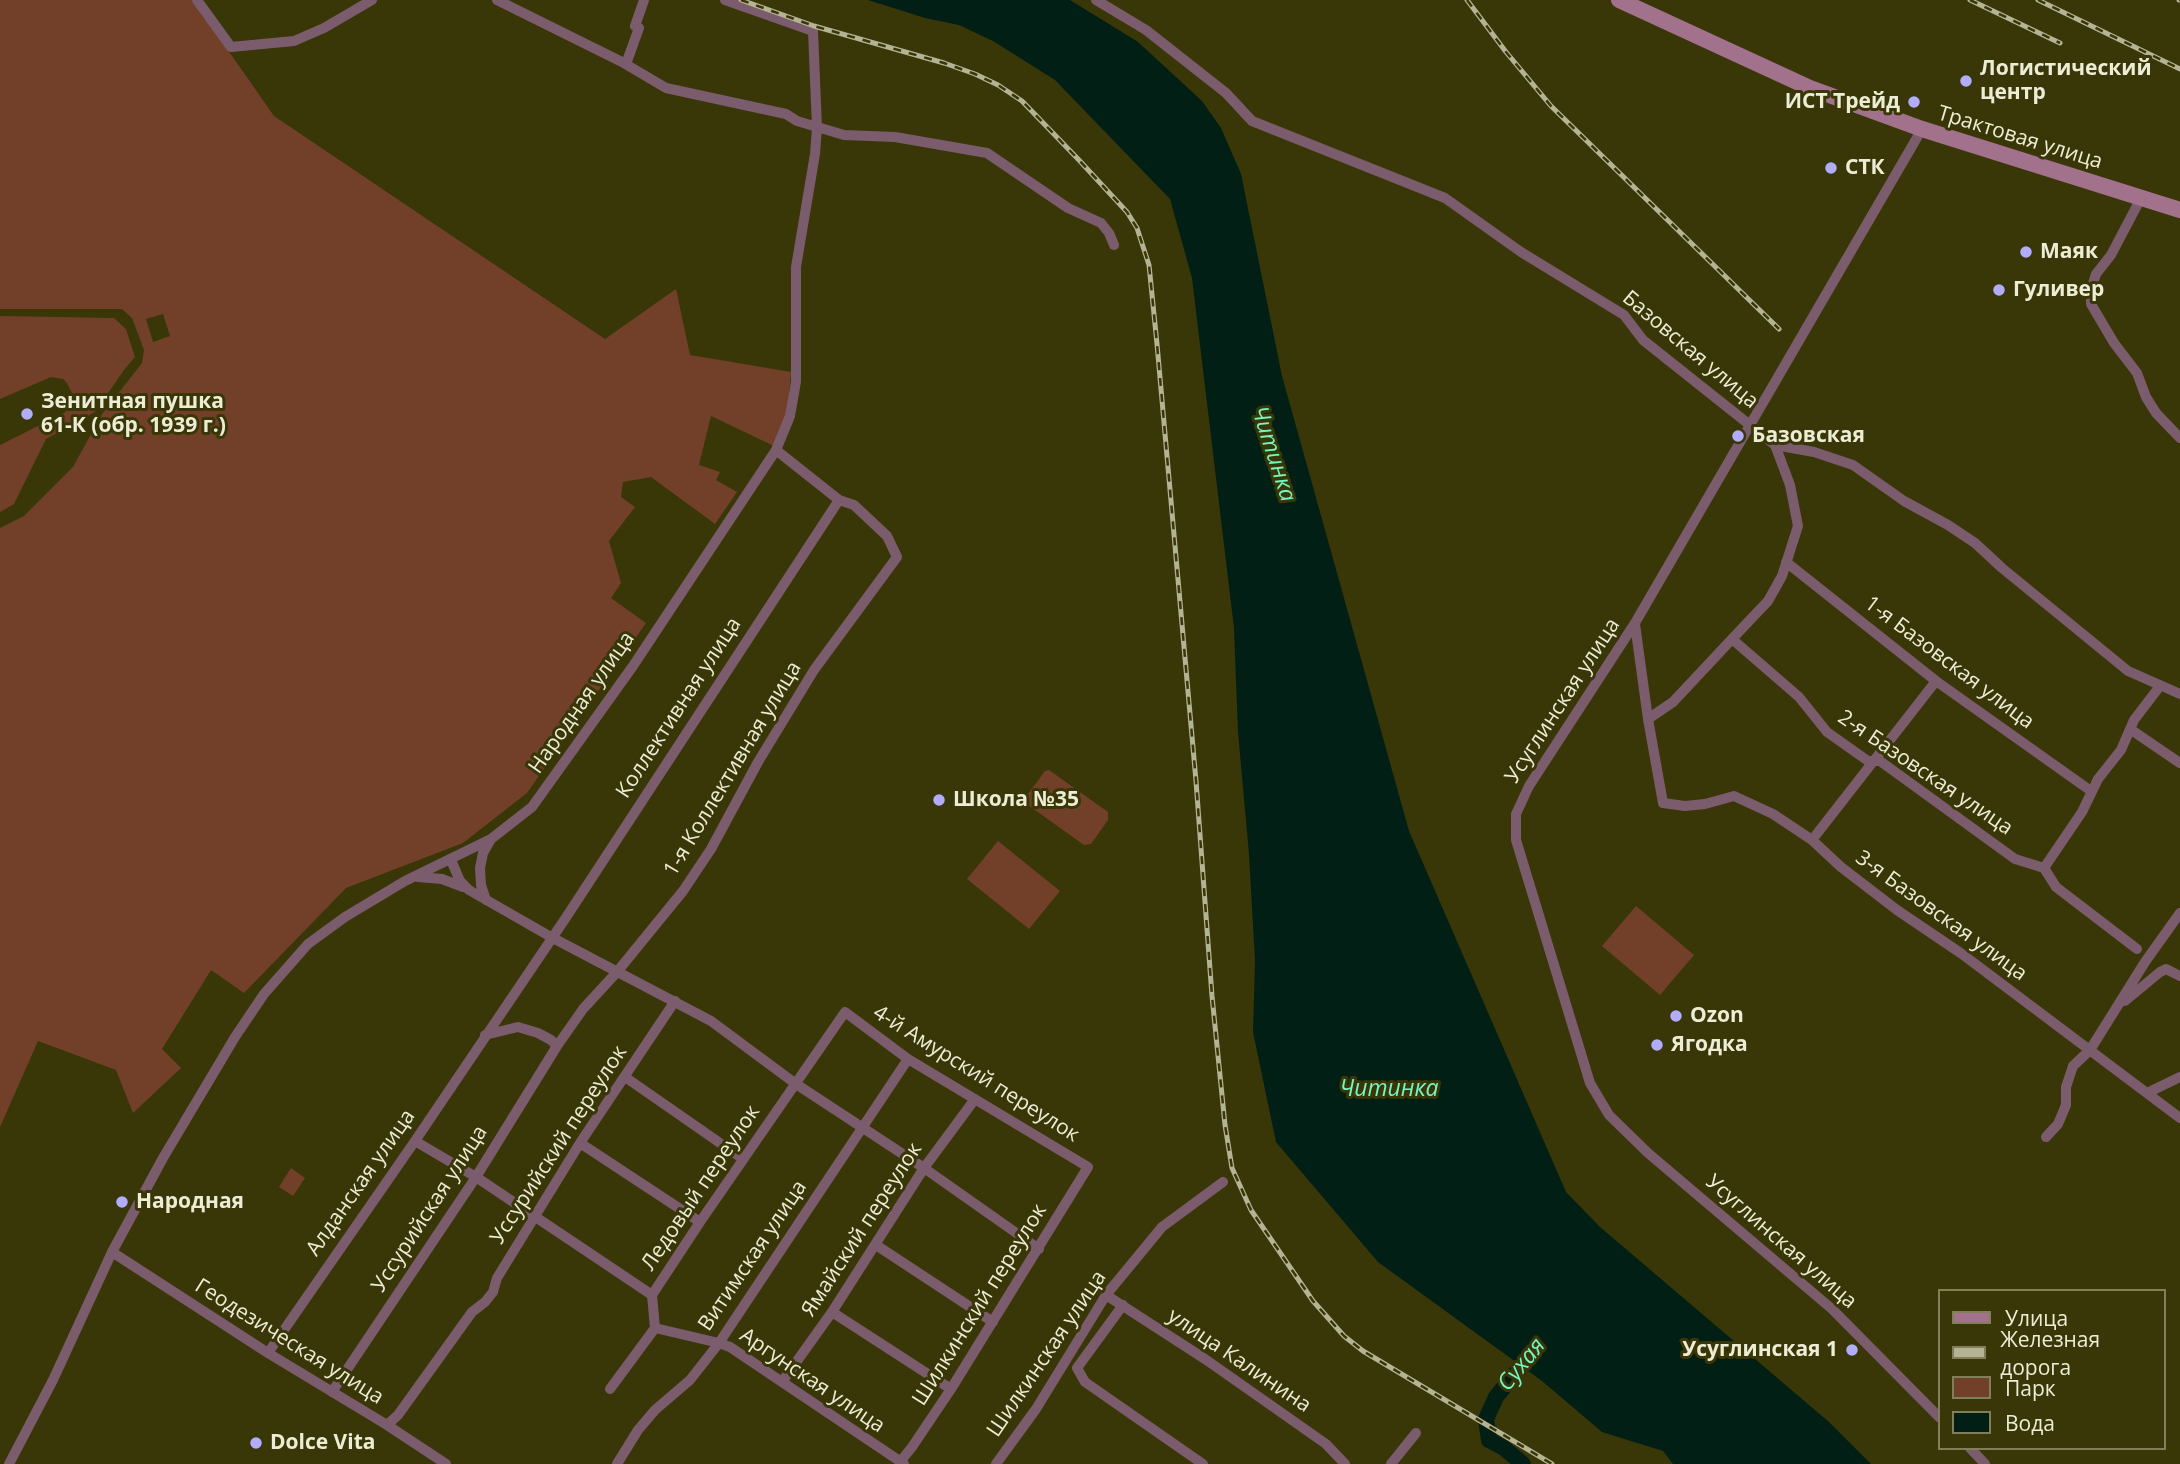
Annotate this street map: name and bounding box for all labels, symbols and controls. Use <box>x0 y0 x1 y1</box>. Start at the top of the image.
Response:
place label: Логистический центр <box>1980 56 2152 106</box>
marker: Логистический центр <box>1958 73 1974 89</box>
place label: ИСТ Трейд <box>1785 89 1900 115</box>
marker: ИСТ Трейд <box>1906 94 1922 110</box>
street label: Трактовая улица <box>1935 101 2105 175</box>
place label: СТК <box>1845 155 1885 181</box>
marker: СТК <box>1823 160 1839 176</box>
place label: Маяк <box>2040 239 2098 265</box>
marker: Маяк <box>2018 244 2034 260</box>
place label: Гуливер <box>2013 277 2104 303</box>
marker: Гуливер <box>1991 282 2007 298</box>
street label: Базовская улица <box>1617 286 1763 414</box>
place label: Зенитная пушка 61-К (обр. 1939 г.) <box>41 389 226 439</box>
water label: Читинка <box>1245 403 1301 505</box>
marker: Зенитная пушка 61-К (обр. 1939 г.) <box>19 406 35 422</box>
place label: Базовская <box>1752 423 1865 449</box>
marker: Базовская <box>1730 428 1746 444</box>
street label: 1-я Базовская улица <box>1859 591 2039 735</box>
street label: Коллективная улица <box>611 613 747 803</box>
street label: Усуглинская улица <box>1500 614 1626 788</box>
street label: Народная улица <box>524 627 640 779</box>
street label: 1-я Коллективная улица <box>659 657 807 881</box>
street label: 2-я Базовская улица <box>1833 705 2017 841</box>
place label: Школа №35 <box>953 787 1079 813</box>
marker: Школа №35 <box>931 792 947 808</box>
street label: 3-я Базовская улица <box>1850 845 2032 987</box>
street label: 4-й Амурский переулок <box>868 1000 1084 1148</box>
place label: Ozon <box>1690 1003 1744 1029</box>
marker: Ozon <box>1668 1008 1684 1024</box>
place label: Ягодка <box>1671 1032 1748 1058</box>
marker: Ягодка <box>1649 1037 1665 1053</box>
street label: Уссурийский переулок <box>485 1041 633 1249</box>
water label: Читинка <box>1340 1075 1438 1103</box>
street label: Ледовый переулок <box>636 1101 766 1275</box>
street label: Алданская улица <box>301 1105 421 1261</box>
street label: Уссурийская улица <box>367 1121 493 1297</box>
street label: Ямайский переулок <box>796 1138 928 1322</box>
street label: Усуглинская улица <box>1700 1170 1862 1314</box>
street label: Витимская улица <box>693 1176 813 1336</box>
place label: Народная <box>136 1189 244 1215</box>
marker: Народная <box>114 1194 130 1210</box>
street label: Шилкинский переулок <box>908 1199 1052 1411</box>
street label: Шилкинская улица <box>982 1266 1112 1442</box>
street label: Геодезическая улица <box>190 1274 388 1410</box>
legend <box>1938 1289 2166 1450</box>
street label: улица Калинина <box>1162 1304 1316 1418</box>
text: Улица <box>2005 1304 2068 1332</box>
street label: Аргунская улица <box>735 1323 889 1439</box>
text: Железная дорога <box>2000 1325 2100 1381</box>
water label: Сухая <box>1492 1333 1552 1397</box>
place label: Усуглинская 1 <box>1682 1337 1838 1363</box>
marker: Усуглинская 1 <box>1844 1342 1860 1358</box>
text: Парк <box>2005 1374 2056 1402</box>
text: Вода <box>2005 1409 2055 1437</box>
place label: Dolce Vita <box>270 1430 375 1456</box>
marker: Dolce Vita <box>248 1435 264 1451</box>

